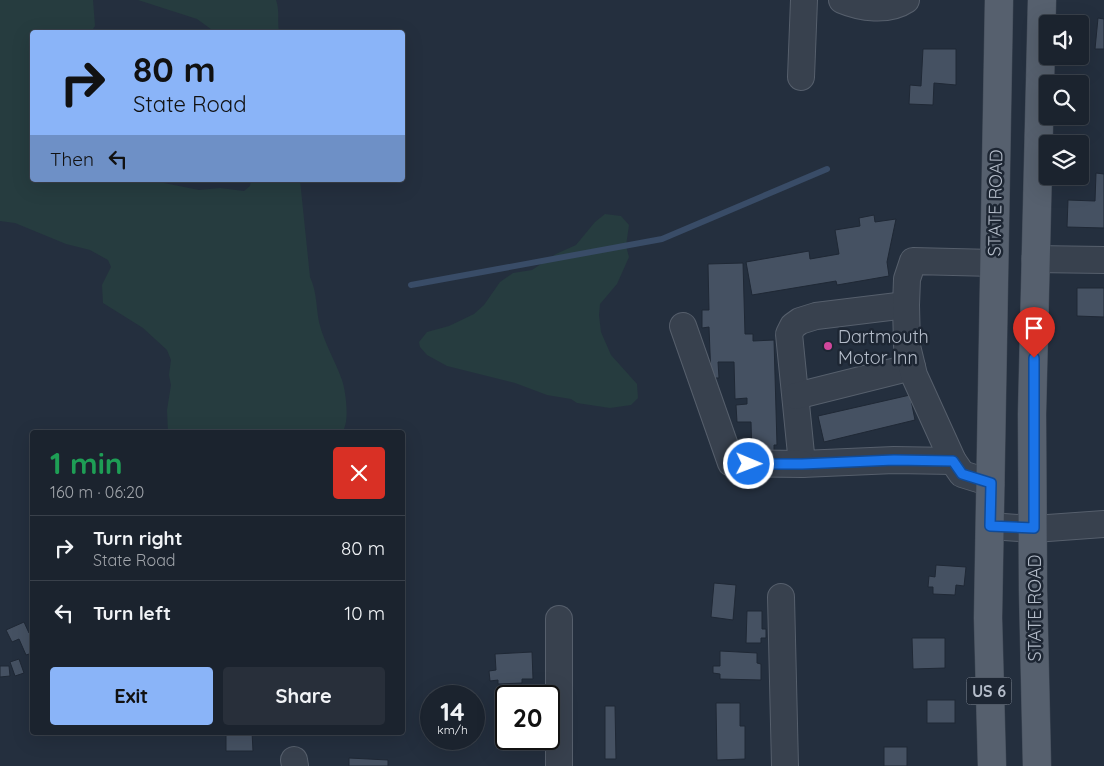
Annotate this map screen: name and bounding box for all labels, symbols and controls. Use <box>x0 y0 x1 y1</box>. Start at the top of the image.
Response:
map controls <box>1039 15 1089 185</box>
button: sound <box>1039 15 1089 65</box>
text: 80 m <box>133 47 216 91</box>
icon: right <box>50 50 115 115</box>
button: search <box>1039 75 1089 125</box>
text: State Road <box>133 90 247 118</box>
button: layers <box>1039 135 1089 185</box>
icon: left <box>104 145 132 173</box>
text: Then <box>50 147 94 171</box>
street label: STATE ROAD <box>983 149 1007 257</box>
pin <box>1013 307 1055 358</box>
icon: arrive <box>1020 314 1048 342</box>
place label: Dartmouth Motor Inn <box>838 325 929 369</box>
marker: Dartmouth Motor Inn <box>822 340 834 352</box>
position arrow <box>722 437 774 489</box>
text: 1 min <box>50 444 123 482</box>
button: close <box>333 447 385 499</box>
text: 160 m · 06:20 <box>50 482 144 502</box>
text: Turn right <box>93 526 182 550</box>
icon: right <box>50 534 78 562</box>
text: 80 m <box>341 536 385 560</box>
text: State Road <box>93 550 176 570</box>
street label: STATE ROAD <box>1023 554 1046 662</box>
icon: left <box>50 599 78 627</box>
text: Turn left <box>93 601 171 625</box>
text: 10 m <box>344 601 385 625</box>
button: Exit <box>50 667 213 725</box>
button: Share <box>223 667 385 725</box>
road number: US 6 <box>966 678 1012 704</box>
speed limit sign: 20 <box>495 685 560 750</box>
text: 14 <box>440 696 465 727</box>
text: km/h <box>437 722 468 737</box>

